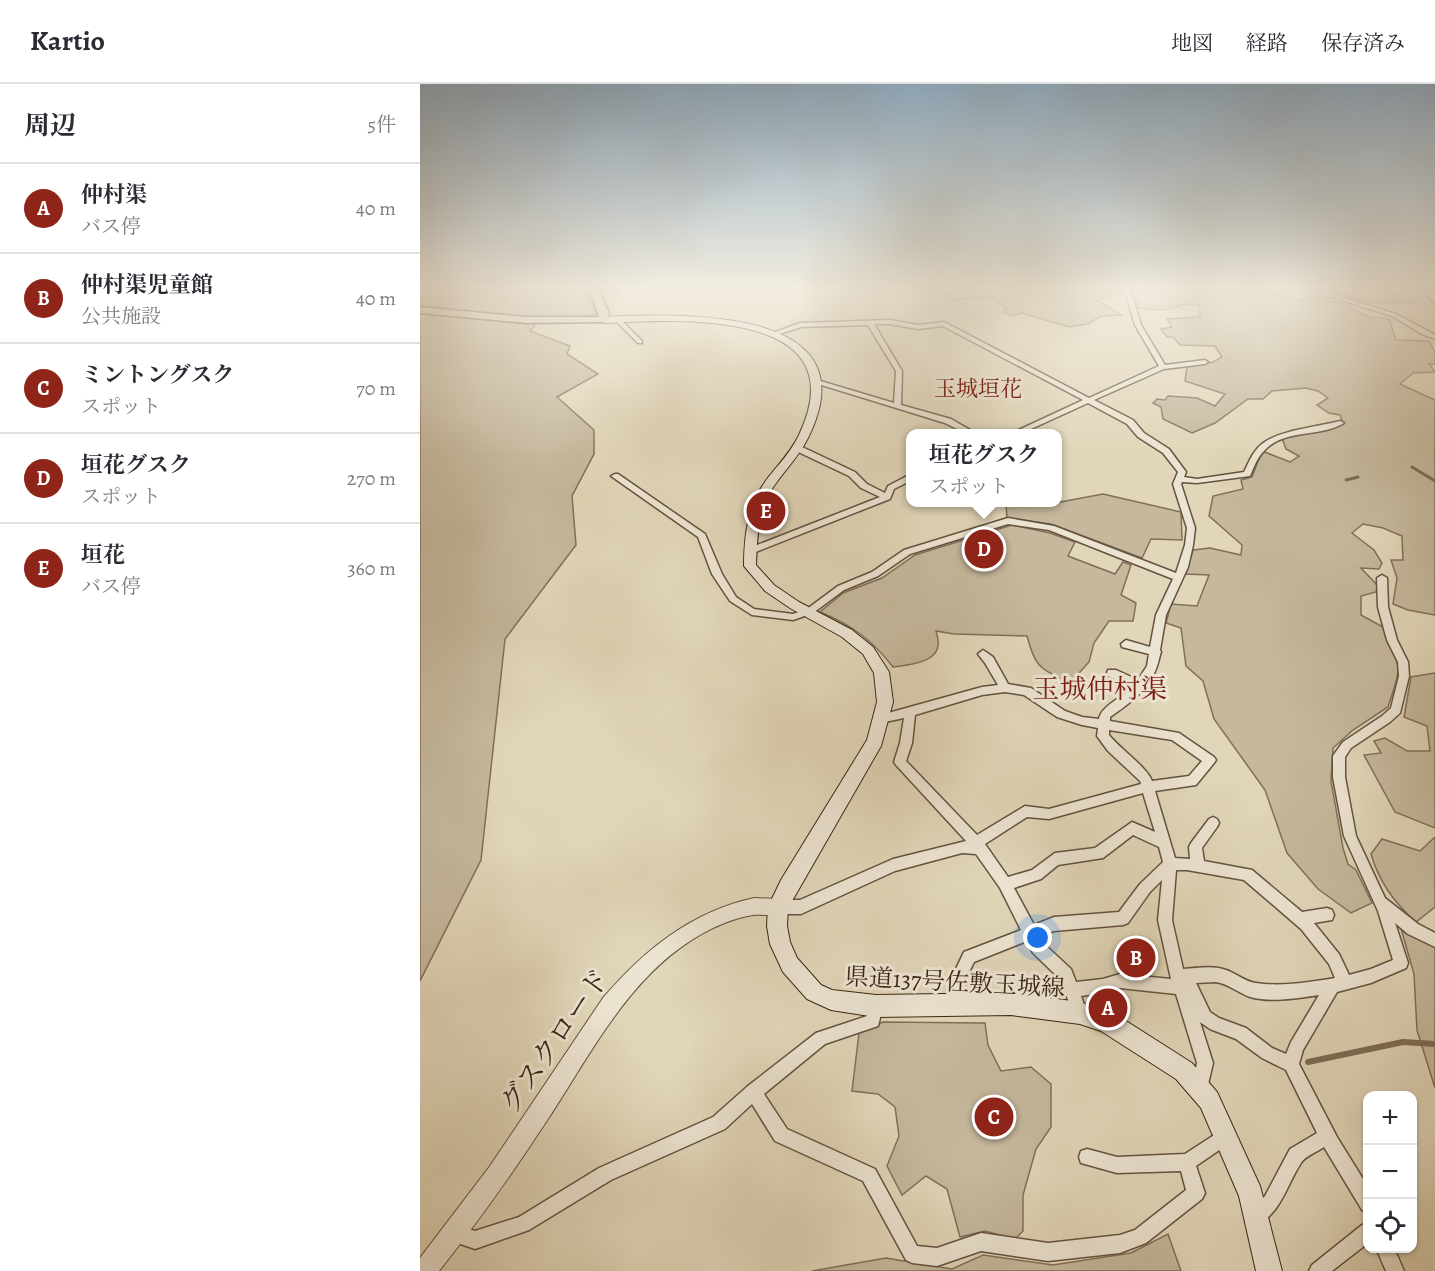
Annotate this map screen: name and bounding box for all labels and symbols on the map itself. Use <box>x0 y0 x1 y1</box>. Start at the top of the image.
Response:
district label: 玉城垣花 <box>934 374 1022 404</box>
pin: E <box>746 488 786 534</box>
pin: D <box>964 526 1004 572</box>
district label: 玉城仲村渠 <box>1033 671 1168 707</box>
your location <box>1023 923 1052 952</box>
pin: B <box>1116 936 1156 980</box>
street label: 県道137号佐敷玉城線 <box>844 960 1066 1004</box>
street label: グスクロード <box>491 961 619 1121</box>
pin: A <box>1088 986 1128 1030</box>
pin: C <box>974 1094 1014 1140</box>

